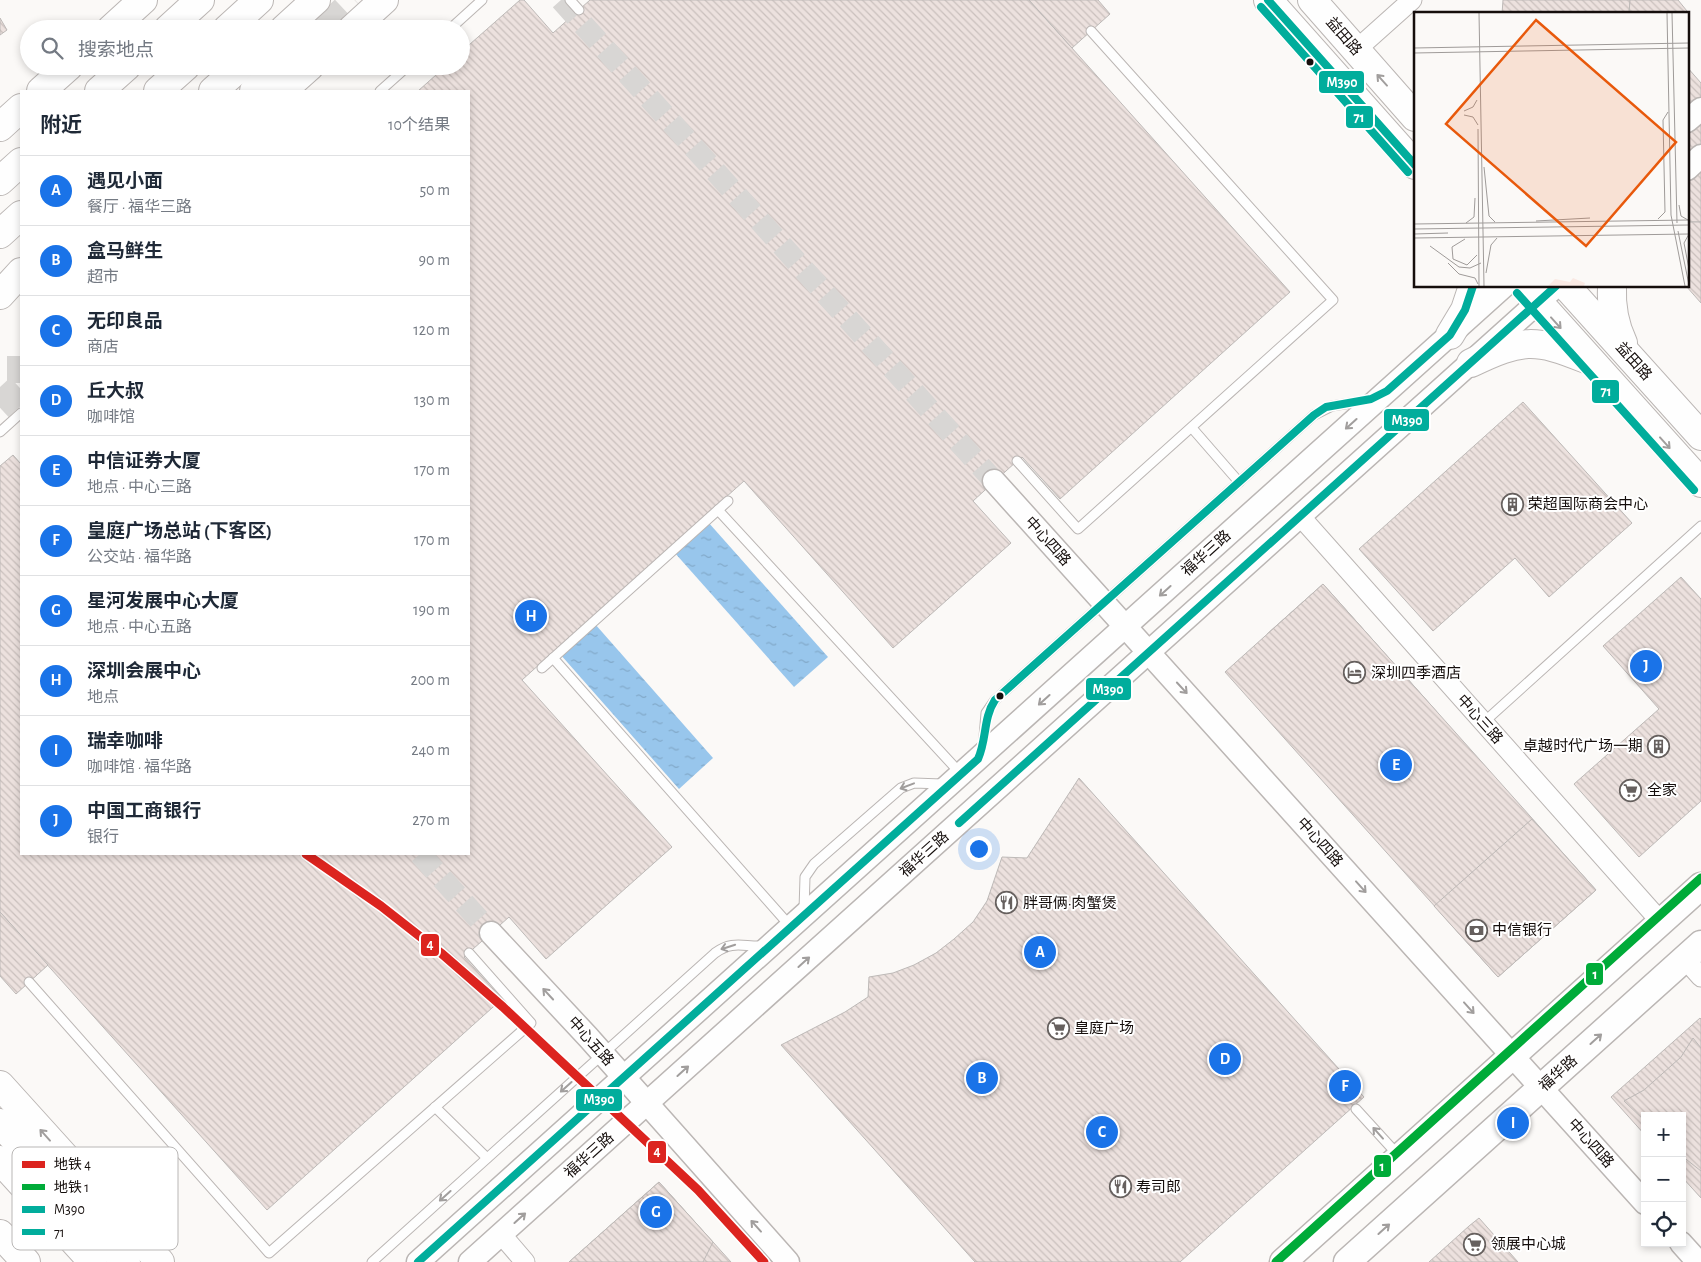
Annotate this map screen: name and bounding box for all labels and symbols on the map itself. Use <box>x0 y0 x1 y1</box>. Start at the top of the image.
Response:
inset map <box>1414 12 1688 288</box>
street label: 益田路 <box>1323 14 1365 58</box>
unlabelled marker <box>1305 57 1315 67</box>
line badge: M390 <box>1318 70 1365 94</box>
one-way arrow <box>1377 74 1388 87</box>
text: M390 <box>1326 76 1358 90</box>
line badge: 71 <box>1345 105 1374 129</box>
text: 71 <box>1353 111 1365 125</box>
one-way arrow <box>1550 316 1562 329</box>
street label: 益田路 <box>1613 339 1655 383</box>
line badge: 71 <box>1591 379 1620 404</box>
text: 71 <box>1600 385 1612 399</box>
line badge: M390 <box>1383 408 1430 432</box>
text: M390 <box>1391 414 1423 428</box>
one-way arrow <box>1344 418 1357 430</box>
one-way arrow <box>1659 437 1671 450</box>
building icon: 荣超国际商会中心 <box>1500 492 1524 516</box>
place label: 荣超国际商会中心 <box>1528 496 1648 512</box>
street label: 中心四路 <box>1022 513 1074 569</box>
street label: 福华三路 <box>1178 526 1234 579</box>
one-way arrow <box>1158 585 1171 597</box>
pin: H <box>515 597 547 635</box>
pin: J <box>1630 647 1662 685</box>
hotel icon: 深圳四季酒店 <box>1343 661 1367 685</box>
place label: 深圳四季酒店 <box>1371 665 1461 681</box>
line badge: M390 <box>1085 677 1132 701</box>
one-way arrow <box>1176 682 1188 695</box>
text: M390 <box>1092 683 1124 697</box>
unlabelled marker <box>995 691 1005 701</box>
street label: 中心三路 <box>1454 691 1506 747</box>
one-way arrow <box>1038 694 1051 705</box>
building icon: 卓越时代广场一期 <box>1647 734 1671 758</box>
place label: 卓越时代广场一期 <box>1523 737 1643 754</box>
pin: E <box>1380 746 1412 784</box>
supermarket icon: 全家 <box>1619 778 1643 802</box>
one-way arrow <box>900 782 915 791</box>
place label: 全家 <box>1647 782 1677 798</box>
street label: 中心四路 <box>1294 814 1346 870</box>
street label: 福华三路 <box>896 827 952 880</box>
your location <box>966 836 992 862</box>
one-way arrow <box>1355 880 1366 893</box>
restaurant icon: 胖哥俩·肉蟹煲 <box>995 891 1019 915</box>
place label: 胖哥俩·肉蟹煲 <box>1023 895 1116 911</box>
bank icon: 中信银行 <box>1464 918 1488 942</box>
place label: 中信银行 <box>1492 922 1552 938</box>
line badge: 4 <box>420 933 440 957</box>
pin: A <box>1024 933 1056 971</box>
text: 4 <box>426 938 434 952</box>
one-way arrow <box>721 943 736 952</box>
one-way arrow <box>798 956 811 968</box>
line badge: 1 <box>1585 962 1604 986</box>
text: 1 <box>1592 968 1598 982</box>
one-way arrow <box>542 987 554 1000</box>
one-way arrow <box>1463 1001 1475 1014</box>
street label: 中心五路 <box>565 1013 617 1069</box>
supermarket icon: 皇庭广场 <box>1046 1016 1070 1040</box>
place label: 皇庭广场 <box>1074 1020 1134 1036</box>
one-way arrow <box>1589 1033 1602 1045</box>
pin: D <box>1209 1040 1241 1078</box>
street label: 福华路 <box>1535 1051 1580 1094</box>
pin: B <box>966 1059 998 1097</box>
one-way arrow <box>677 1065 690 1077</box>
pin: F <box>1329 1067 1361 1105</box>
one-way arrow <box>560 1081 573 1093</box>
line badge: M390 <box>575 1088 623 1112</box>
text: M390 <box>583 1093 615 1107</box>
pin: I <box>1497 1104 1529 1142</box>
pin: C <box>1086 1113 1118 1151</box>
street label: 中心四路 <box>1565 1115 1617 1171</box>
one-way arrow <box>1372 1126 1384 1139</box>
street label: 福华三路 <box>561 1128 617 1181</box>
one-way arrow <box>39 1129 51 1142</box>
line badge: 4 <box>647 1140 667 1164</box>
text: 4 <box>653 1145 661 1159</box>
legend <box>12 1147 178 1250</box>
line badge: 1 <box>1373 1154 1392 1178</box>
text: 地铁 4 <box>54 1157 91 1172</box>
text: 1 <box>1379 1160 1385 1174</box>
restaurant icon: 寿司郎 <box>1108 1175 1132 1199</box>
place label: 寿司郎 <box>1136 1179 1181 1195</box>
text: 地铁 1 <box>54 1180 89 1195</box>
one-way arrow <box>439 1190 452 1202</box>
pin: G <box>640 1193 672 1231</box>
text: M390 <box>54 1203 85 1217</box>
one-way arrow <box>513 1212 526 1224</box>
one-way arrow <box>750 1219 762 1232</box>
one-way arrow <box>1377 1224 1390 1235</box>
text: 71 <box>54 1226 65 1240</box>
supermarket icon: 领展中心城 <box>1463 1232 1487 1256</box>
place label: 领展中心城 <box>1491 1236 1566 1252</box>

